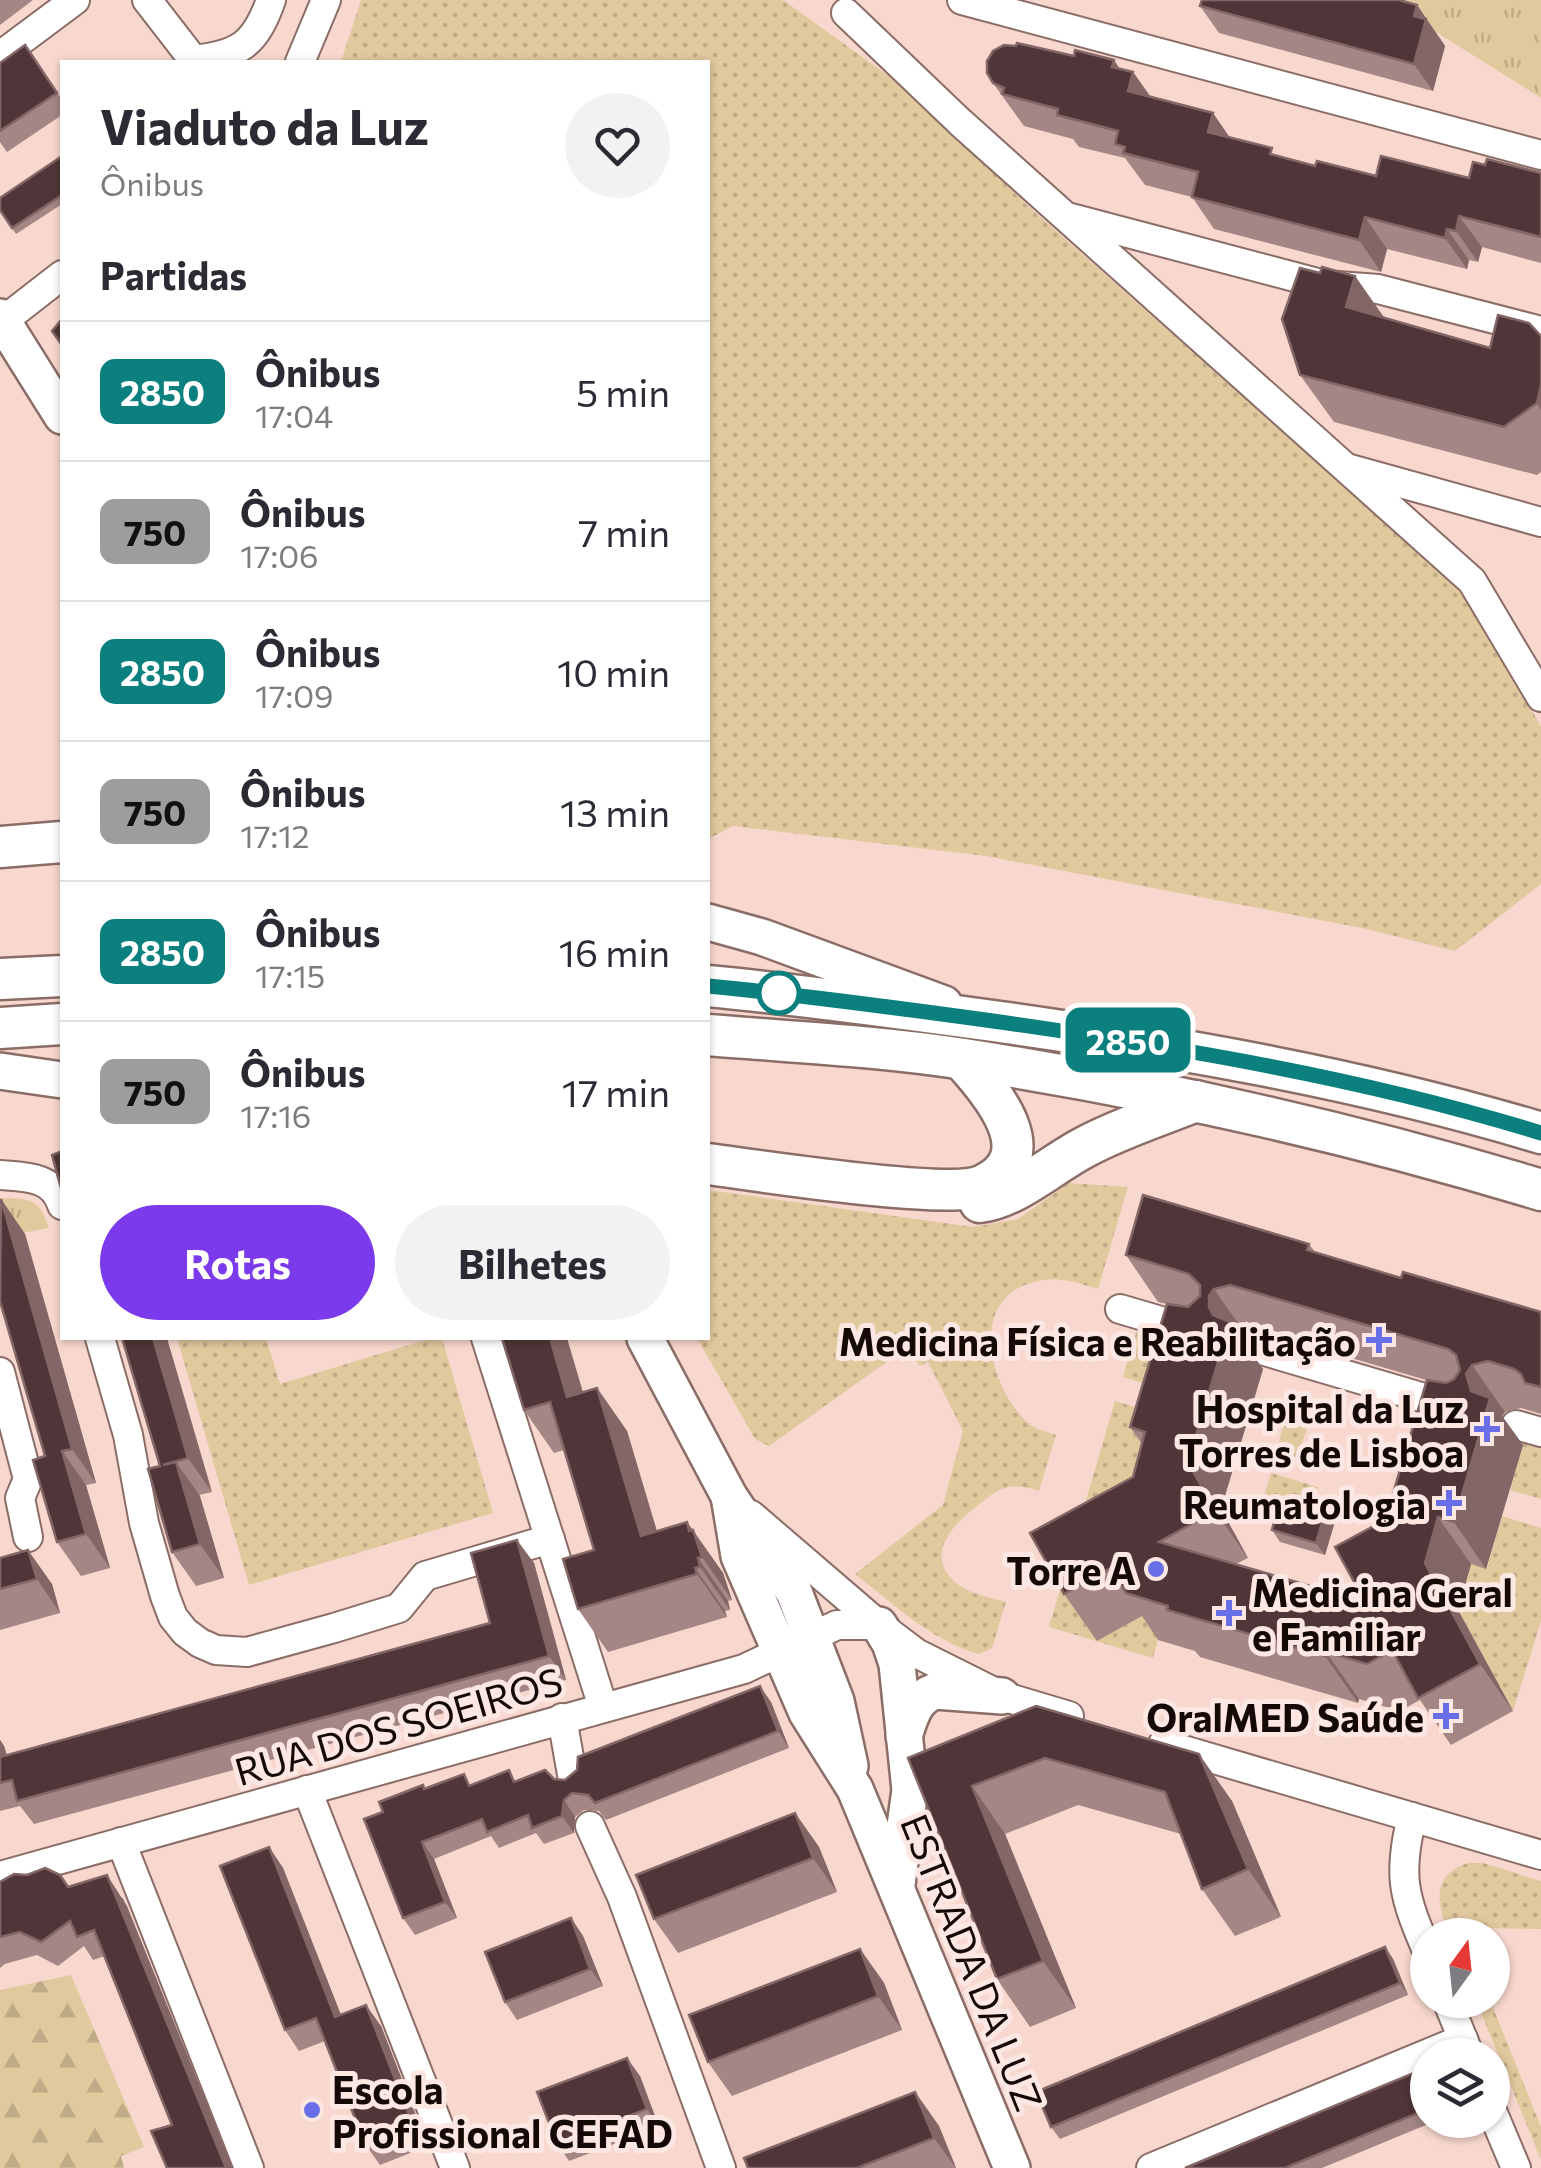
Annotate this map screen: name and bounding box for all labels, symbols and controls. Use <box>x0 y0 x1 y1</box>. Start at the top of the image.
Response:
button: heart <box>565 93 670 198</box>
text: Viaduto da Luz <box>100 96 429 155</box>
text: Ônibus <box>100 163 204 203</box>
text: Partidas <box>100 251 247 298</box>
text: Ônibus <box>255 348 380 395</box>
text: 5 min <box>576 368 670 415</box>
text: 2850 <box>120 370 205 413</box>
text: 17:04 <box>255 395 333 435</box>
text: Ônibus <box>240 488 365 535</box>
text: 7 min <box>578 508 670 555</box>
text: 750 <box>124 510 186 553</box>
text: 17:06 <box>240 535 318 575</box>
text: Ônibus <box>255 628 380 675</box>
text: 10 min <box>557 648 670 695</box>
text: 2850 <box>120 650 205 693</box>
text: 17:09 <box>255 675 333 715</box>
text: Ônibus <box>240 768 365 815</box>
text: 13 min <box>560 788 670 835</box>
text: 750 <box>124 790 186 833</box>
text: 17:12 <box>240 815 310 855</box>
text: Ônibus <box>255 908 380 955</box>
text: 16 min <box>559 928 670 975</box>
text: 2850 <box>120 930 205 973</box>
text: 17:15 <box>255 955 325 995</box>
unlabelled marker <box>758 972 800 1014</box>
line badge: 2850 <box>1058 1008 1198 1072</box>
text: 2850 <box>1085 1019 1171 1062</box>
text: Ônibus <box>240 1048 365 1095</box>
text: 17 min <box>562 1068 670 1115</box>
text: 750 <box>124 1070 186 1113</box>
text: 17:16 <box>240 1095 311 1135</box>
button: Rotas <box>100 1205 375 1320</box>
button: Bilhetes <box>395 1205 670 1320</box>
place label: Medicina Física e Reabilitação <box>839 1317 1356 1365</box>
marker: Medicina Física e Reabilitação <box>1366 1327 1392 1353</box>
place label: Hospital da Luz Torres de Lisboa <box>1179 1384 1464 1475</box>
marker: Hospital da Luz Torres de Lisboa <box>1474 1416 1500 1442</box>
place label: Reumatologia <box>1183 1480 1426 1527</box>
marker: Reumatologia <box>1436 1490 1462 1516</box>
place label: Torre A <box>1006 1546 1136 1593</box>
marker: Torre A <box>1145 1558 1167 1580</box>
place label: Medicina Geral e Familiar <box>1252 1568 1513 1659</box>
marker: Medicina Geral e Familiar <box>1216 1600 1242 1626</box>
street label: RUA DOS SOEIROS <box>229 1656 567 1794</box>
place label: OralMED Saúde <box>1146 1693 1424 1740</box>
marker: OralMED Saúde <box>1433 1703 1459 1729</box>
street label: ESTRADA DA LUZ <box>892 1807 1054 2117</box>
north arrow <box>1410 1918 1510 2018</box>
map controls <box>1410 1918 1510 2138</box>
button: layers <box>1410 2038 1510 2138</box>
place label: Escola Profissional CEFAD <box>332 2065 673 2156</box>
marker: Escola Profissional CEFAD <box>301 2099 323 2121</box>

